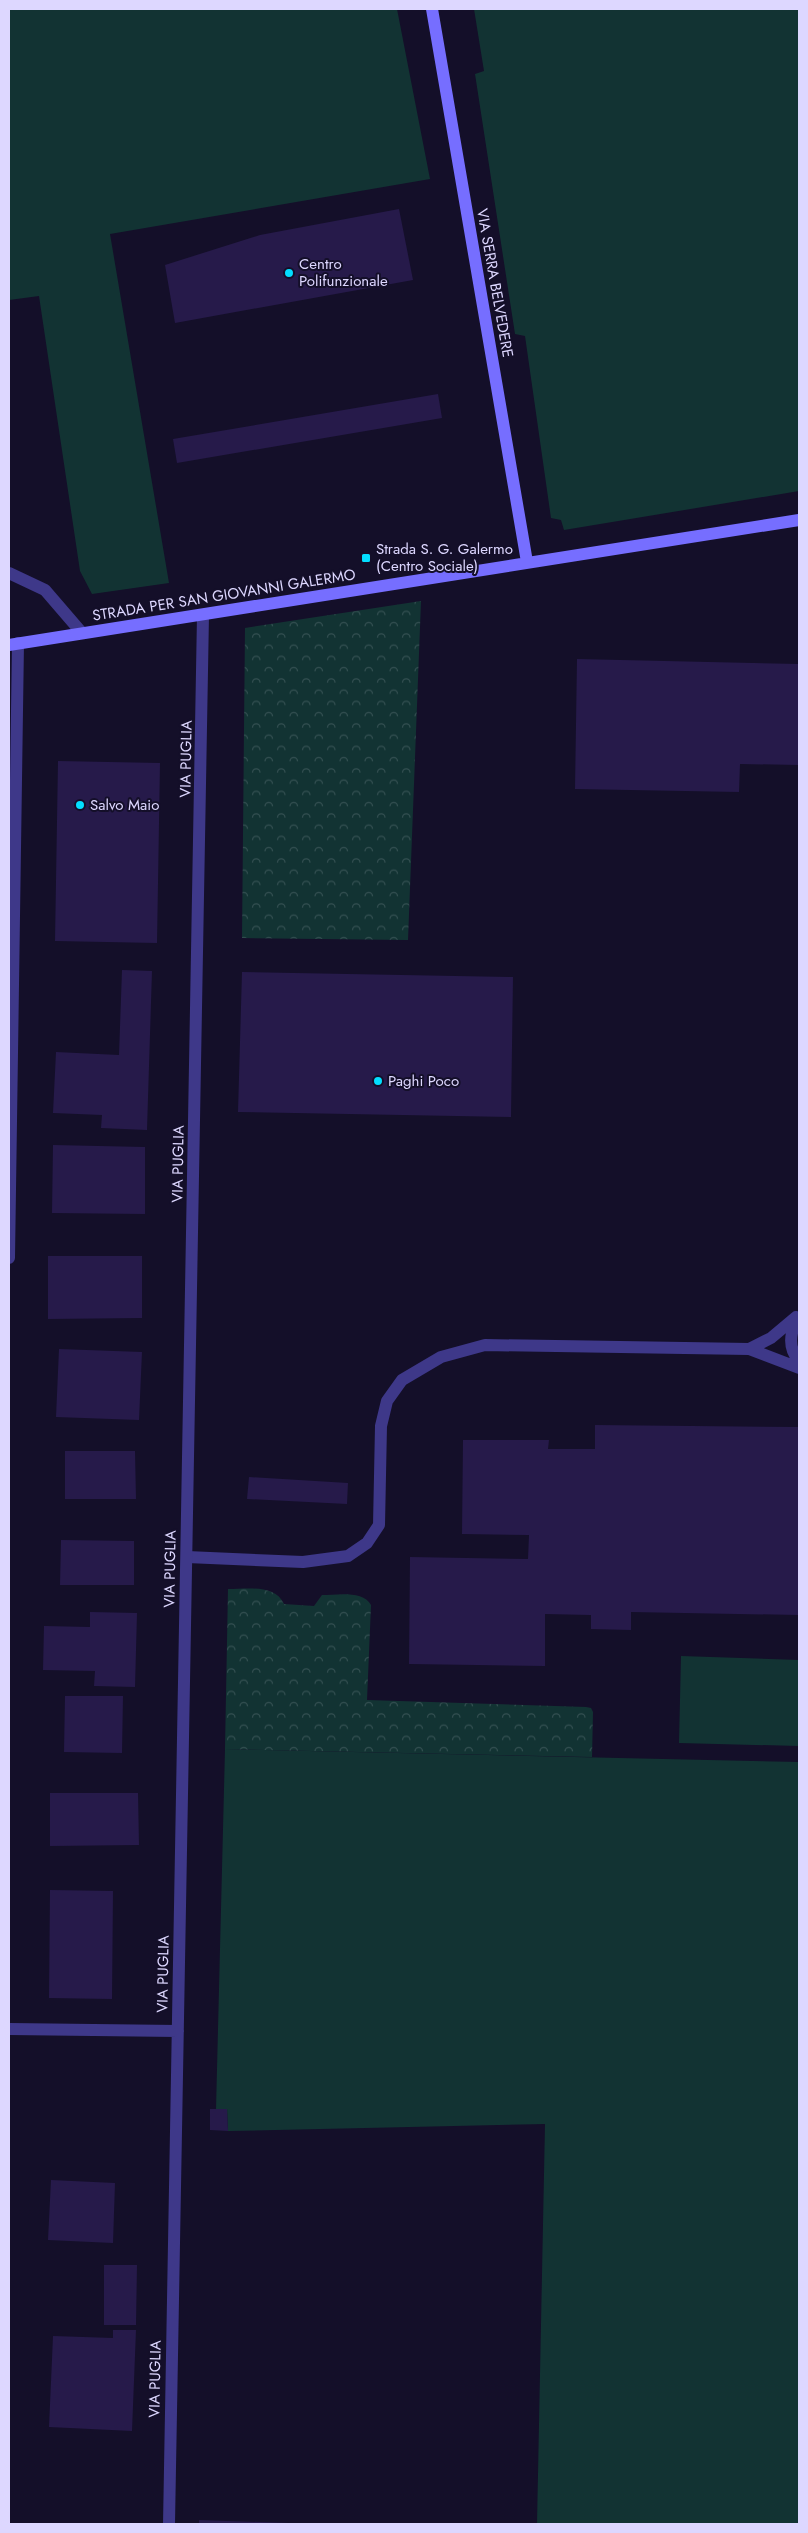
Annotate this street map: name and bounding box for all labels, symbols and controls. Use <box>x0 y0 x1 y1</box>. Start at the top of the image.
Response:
street label: VIA SERRA BELVEDERE <box>471 207 519 359</box>
place label: Centro Polifunzionale <box>299 253 388 292</box>
marker: Centro Polifunzionale <box>283 267 295 279</box>
place label: Strada S. G. Galermo (Centro Sociale) <box>376 538 513 577</box>
marker: Strada S. G. Galermo (Centro Sociale) <box>360 552 372 564</box>
street label: STRADA PER SAN GIOVANNI GALERMO <box>91 563 357 627</box>
street label: VIA PUGLIA <box>174 720 198 798</box>
place label: Salvo Maio <box>90 794 159 816</box>
marker: Salvo Maio <box>74 799 86 811</box>
place label: Paghi Poco <box>388 1070 459 1092</box>
marker: Paghi Poco <box>372 1075 384 1087</box>
street label: VIA PUGLIA <box>166 1125 190 1203</box>
street label: VIA PUGLIA <box>158 1530 182 1608</box>
street label: VIA PUGLIA <box>151 1935 175 2013</box>
street label: VIA PUGLIA <box>143 2340 167 2418</box>

